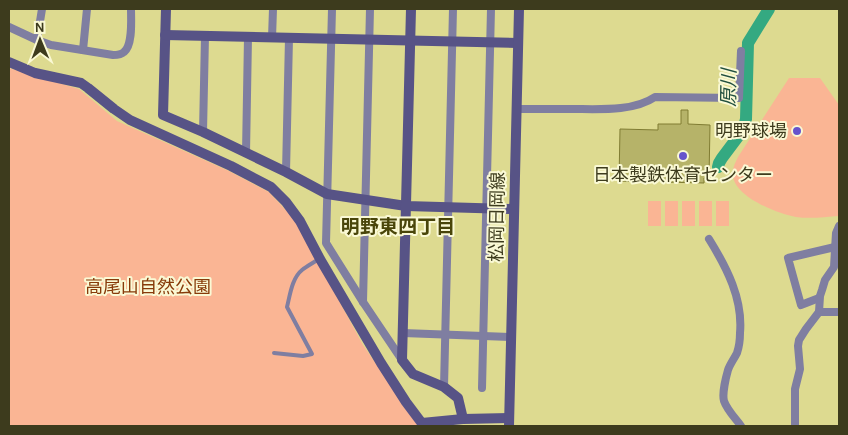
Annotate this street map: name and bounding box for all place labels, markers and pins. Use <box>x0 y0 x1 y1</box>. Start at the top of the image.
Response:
place label: 明野球場 <box>715 120 787 142</box>
marker: 明野球場 <box>791 125 803 137</box>
marker: 日本製鉄体育センター <box>677 150 689 162</box>
place label: 日本製鉄体育センター <box>593 164 773 186</box>

